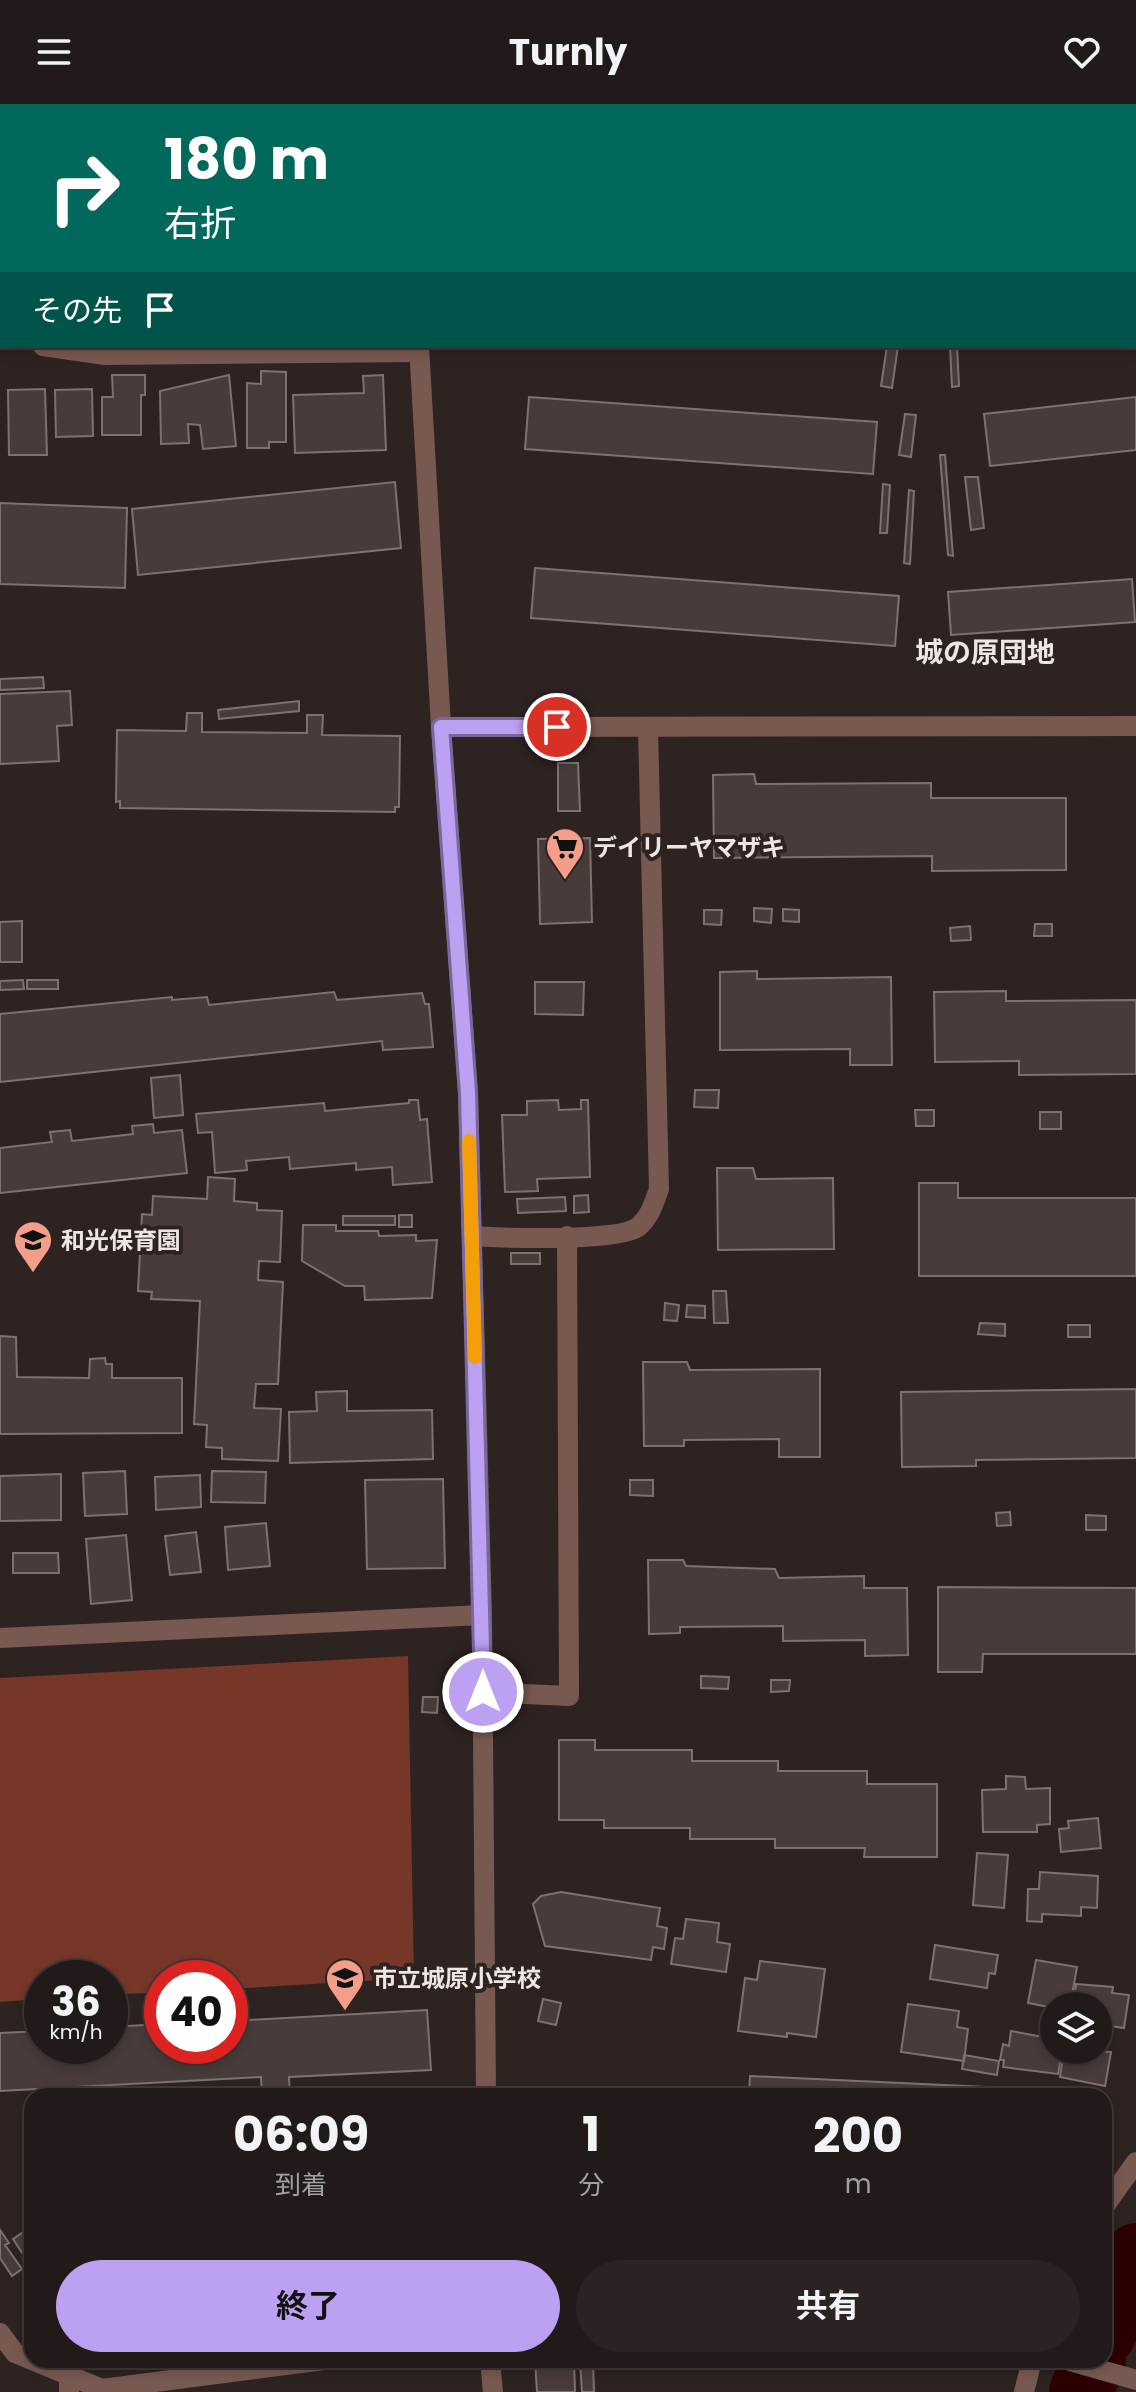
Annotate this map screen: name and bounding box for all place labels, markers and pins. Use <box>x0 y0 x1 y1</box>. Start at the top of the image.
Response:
pin <box>523 693 591 761</box>
supermarket icon: デイリーヤマザキ <box>544 826 586 881</box>
place label: デイリーヤマザキ <box>593 831 785 864</box>
school or university icon: 和光保育園 <box>12 1219 54 1274</box>
place label: 和光保育園 <box>61 1224 181 1257</box>
school or university icon: 市立城原小学校 <box>324 1957 366 2012</box>
place label: 市立城原小学校 <box>373 1962 541 1995</box>

